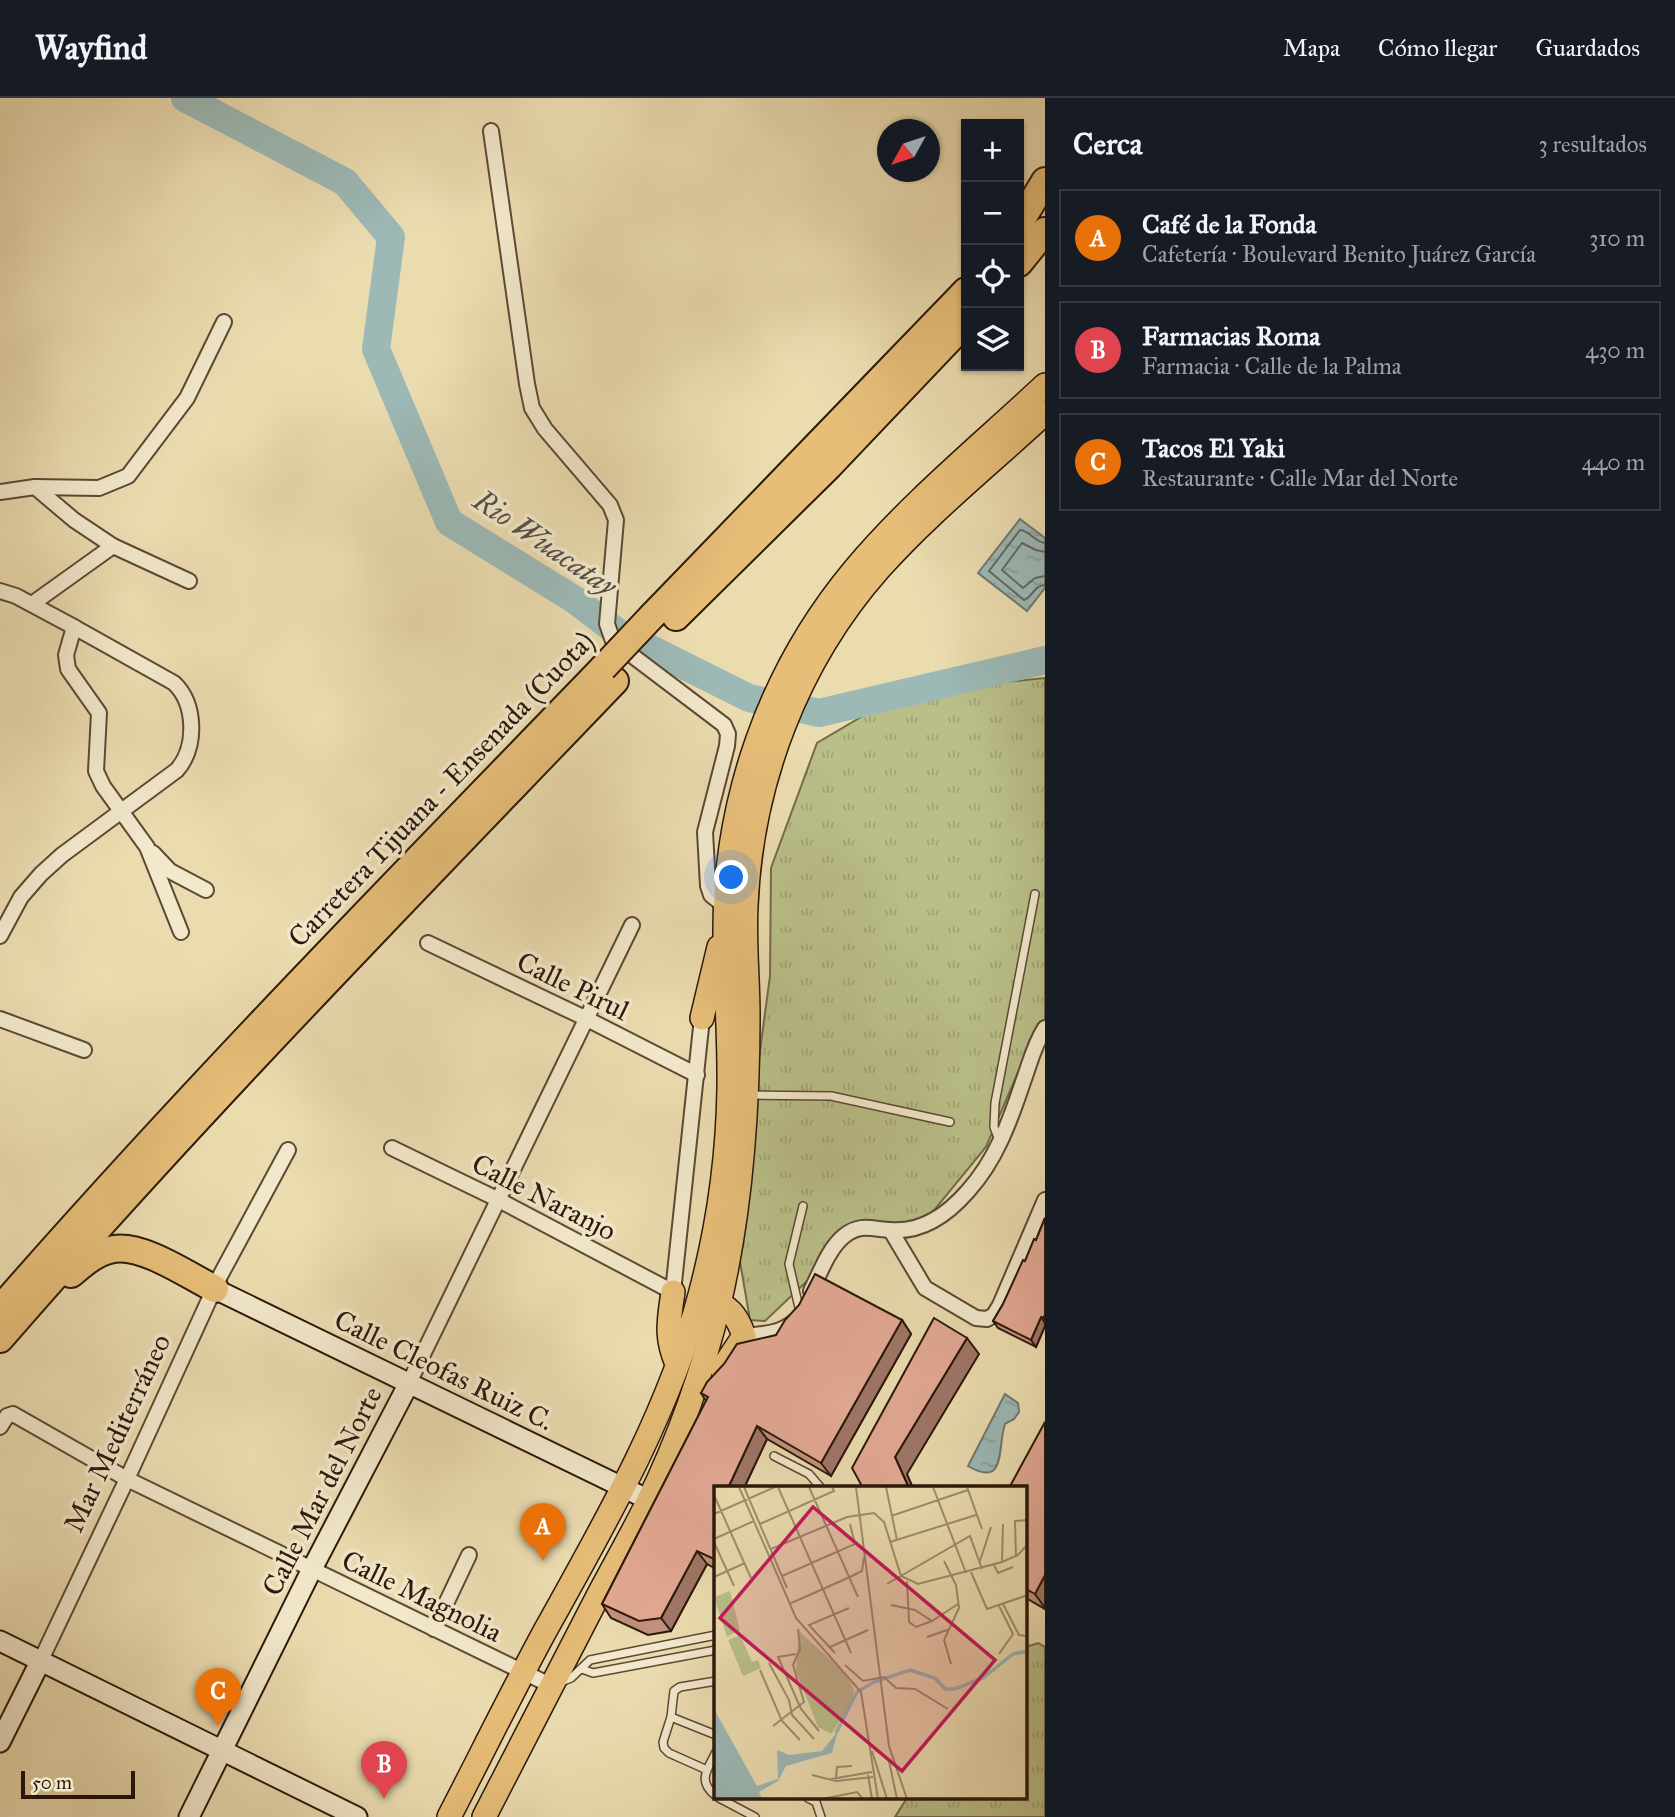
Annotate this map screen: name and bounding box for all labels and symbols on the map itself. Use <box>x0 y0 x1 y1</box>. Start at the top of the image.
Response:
north arrow <box>877 119 940 182</box>
water label: Rio Wuacatay <box>466 481 625 605</box>
street label: Carretera Tijuana - Ensenada (Cuota) <box>280 624 602 954</box>
your location <box>714 860 748 894</box>
street label: Calle Pirul <box>511 944 635 1028</box>
street label: Calle Naranjo <box>466 1146 622 1248</box>
street label: Calle Cleofas Ruiz C. <box>329 1302 559 1438</box>
street label: Mar Mediterráneo <box>56 1328 178 1538</box>
street label: Calle Mar del Norte <box>254 1381 390 1601</box>
inset map <box>714 1486 1028 1800</box>
pin: A <box>520 1503 566 1561</box>
street label: Calle Magnolia <box>336 1542 508 1650</box>
pin: C <box>195 1668 241 1726</box>
pin: B <box>361 1741 407 1799</box>
scale bar <box>21 1768 135 1800</box>

